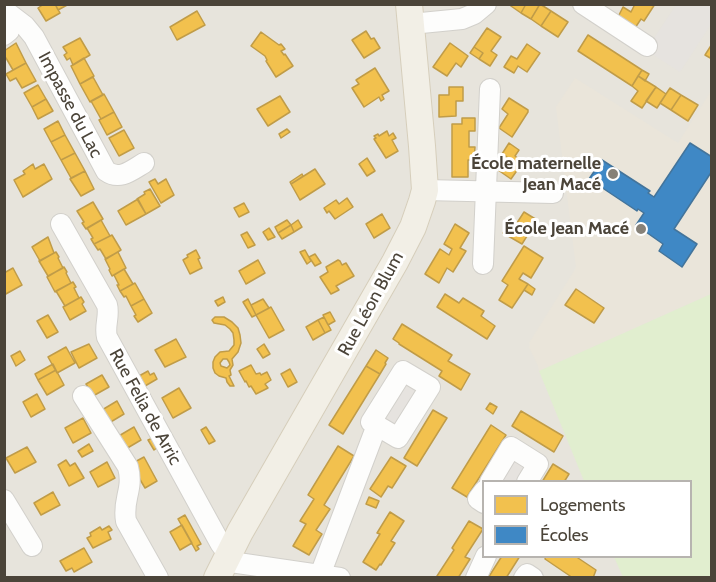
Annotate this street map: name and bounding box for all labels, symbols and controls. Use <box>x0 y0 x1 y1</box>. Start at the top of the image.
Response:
street label: Impasse du Lac <box>33 49 107 161</box>
place label: École maternelle Jean Macé <box>471 153 601 195</box>
marker: École maternelle Jean Macé <box>606 167 620 181</box>
place label: École Jean Macé <box>504 218 629 240</box>
marker: École Jean Macé <box>634 222 648 236</box>
street label: Rue Léon Blum <box>334 248 408 360</box>
street label: Rue Felia de Arric <box>104 345 186 469</box>
legend <box>482 480 692 558</box>
text: Logements <box>540 494 625 516</box>
text: Écoles <box>540 524 588 546</box>

